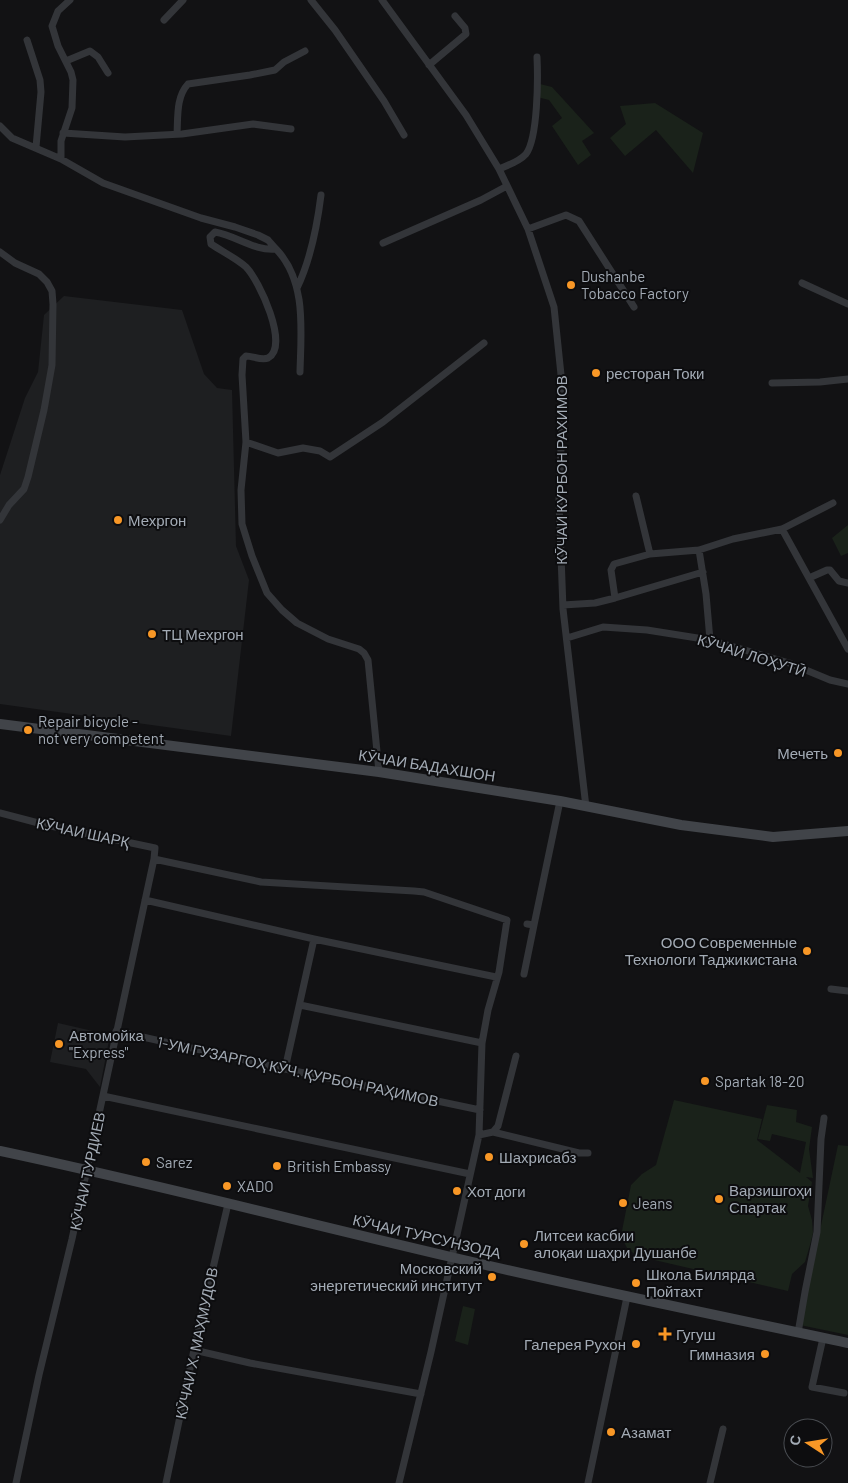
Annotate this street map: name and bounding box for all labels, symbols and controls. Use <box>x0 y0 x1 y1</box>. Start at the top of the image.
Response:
place label: Dushanbe Tobacco Factory <box>581 267 689 302</box>
marker: Dushanbe Tobacco Factory <box>565 279 577 291</box>
place label: ресторан Токи <box>606 364 704 382</box>
marker: ресторан Токи <box>590 367 602 379</box>
street label: КӮЧАИ КУРБОН РАХИМОВ <box>552 375 570 565</box>
place label: Мехргон <box>128 511 186 529</box>
marker: Мехргон <box>112 514 124 526</box>
place label: ТЦ Мехргон <box>162 625 244 643</box>
marker: ТЦ Мехргон <box>146 628 158 640</box>
street label: КӮЧАИ ЛОҲУТӢ <box>695 630 809 680</box>
place label: Repair bicycle - not very competent <box>38 712 164 747</box>
marker: Repair bicycle - not very competent <box>22 724 34 736</box>
place label: Мечеть <box>777 744 828 762</box>
street label: КӮЧАИ БАДАХШОН <box>357 745 497 785</box>
marker: Мечеть <box>832 747 844 759</box>
street label: КӮЧАИ ШАРҚ <box>35 813 131 851</box>
place label: ООО Современные Технологи Таджикистана <box>625 933 798 968</box>
marker: ООО Современные Технологи Таджикистана <box>801 945 813 957</box>
place label: Автомойка "Express" <box>69 1026 145 1061</box>
street label: 1-УМ ГУЗАРГОҲ КӮЧ. ҚУРБОН РАҲИМОВ <box>156 1032 440 1110</box>
marker: Автомойка "Express" <box>53 1038 65 1050</box>
place label: Spartak 18-20 <box>715 1072 805 1090</box>
marker: Spartak 18-20 <box>699 1075 711 1087</box>
street label: КӮЧАИ ТУРДИЕВ <box>66 1110 108 1232</box>
place label: Шахрисабз <box>499 1148 576 1166</box>
marker: Шахрисабз <box>483 1151 495 1163</box>
place label: Sarez <box>156 1153 193 1171</box>
marker: Sarez <box>140 1156 152 1168</box>
place label: British Embassy <box>287 1157 391 1175</box>
marker: British Embassy <box>271 1160 283 1172</box>
place label: XADO <box>237 1177 274 1195</box>
marker: XADO <box>221 1180 233 1192</box>
place label: Варзишгоҳи Спартак <box>729 1181 812 1216</box>
place label: Хот доги <box>467 1182 526 1200</box>
marker: Хот доги <box>451 1185 463 1197</box>
marker: Варзишгоҳи Спартак <box>713 1193 725 1205</box>
place label: Jeans <box>633 1194 673 1212</box>
marker: Jeans <box>617 1197 629 1209</box>
street label: КӮЧАИ ТУРСУНЗОДА <box>351 1210 503 1262</box>
place label: Литсеи касбии алоқаи шаҳри Душанбе <box>534 1226 697 1261</box>
marker: Литсеи касбии алоқаи шаҳри Душанбе <box>518 1238 530 1250</box>
place label: Московский энергетический институт <box>310 1259 482 1294</box>
street label: КӮЧАИ Х. МАҲМУДОВ <box>171 1265 221 1421</box>
place label: Школа Билярда Пойтахт <box>646 1265 755 1300</box>
marker: Московский энергетический институт <box>486 1271 498 1283</box>
marker: Школа Билярда Пойтахт <box>630 1277 642 1289</box>
place label: Гугуш <box>676 1325 716 1343</box>
marker: Гугуш <box>658 1327 672 1341</box>
place label: Галерея Рухон <box>524 1335 626 1353</box>
marker: Галерея Рухон <box>630 1338 642 1350</box>
place label: Гимназия <box>689 1345 755 1363</box>
marker: Гимназия <box>759 1348 771 1360</box>
north arrow <box>783 1418 833 1468</box>
place label: Азамат <box>621 1423 672 1441</box>
marker: Азамат <box>605 1426 617 1438</box>
text: С <box>785 1433 804 1447</box>

